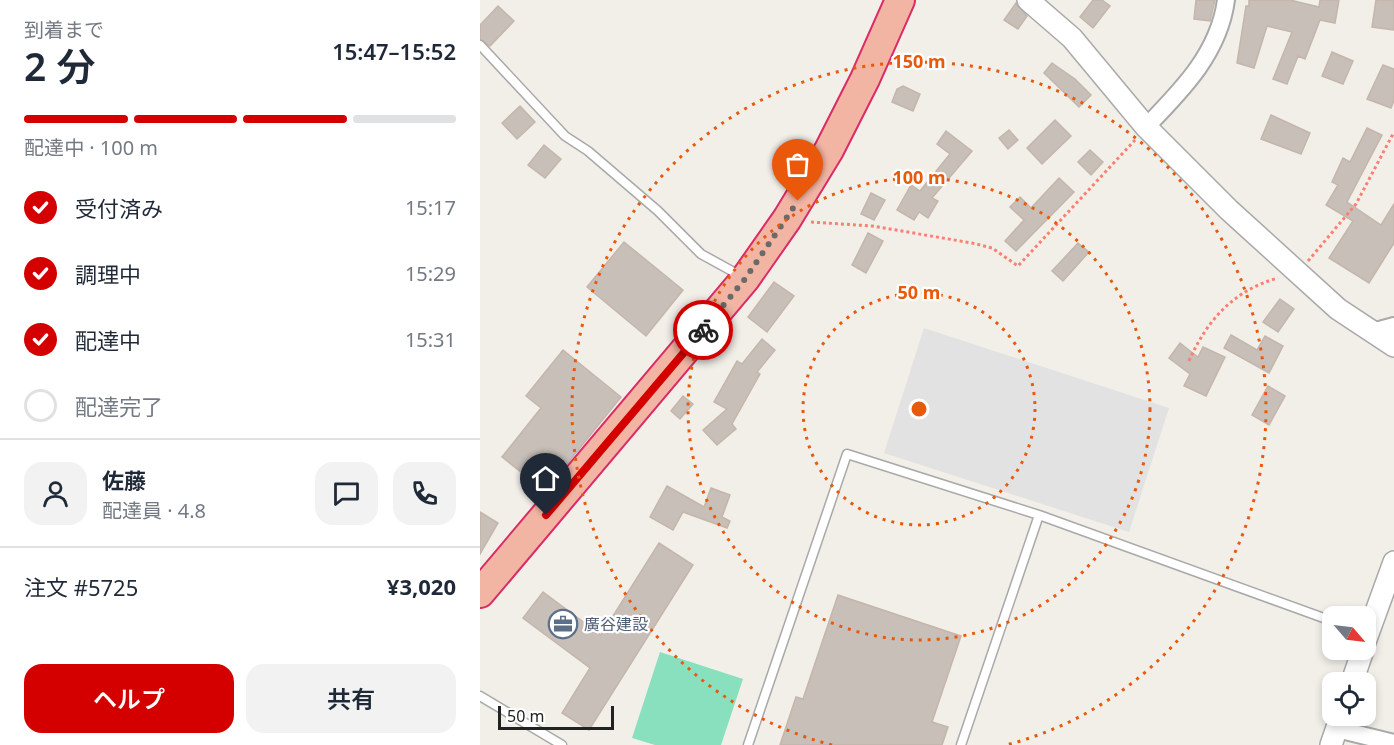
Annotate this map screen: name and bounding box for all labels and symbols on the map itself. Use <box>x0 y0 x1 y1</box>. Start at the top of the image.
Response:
text: 150 m <box>892 49 946 73</box>
pin <box>772 139 823 201</box>
text: 100 m <box>892 165 946 189</box>
text: 50 m <box>898 280 940 304</box>
courier <box>673 300 733 360</box>
centre of rings <box>909 399 929 419</box>
pin <box>520 453 571 515</box>
north arrow <box>1322 606 1376 660</box>
office icon: 廣谷建設 <box>547 608 579 640</box>
place label: 廣谷建設 <box>584 613 648 635</box>
scale bar <box>498 703 614 730</box>

